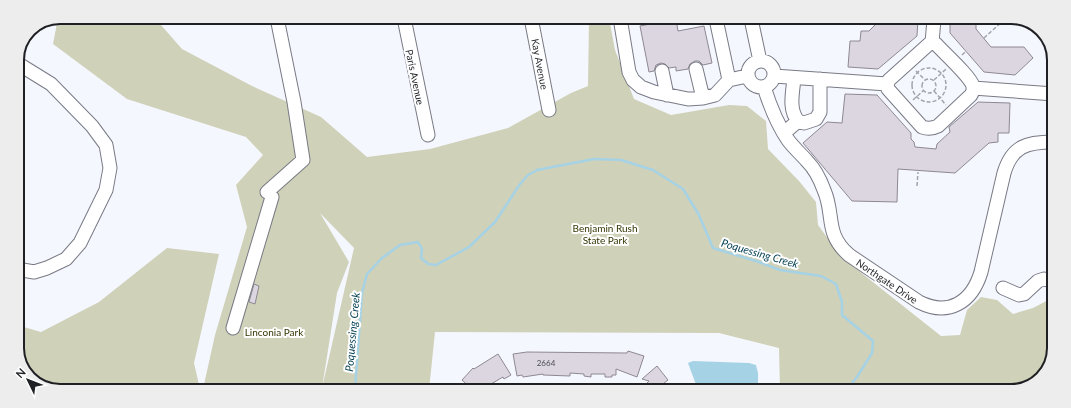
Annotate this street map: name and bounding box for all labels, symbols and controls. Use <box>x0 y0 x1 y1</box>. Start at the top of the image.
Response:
street label: Kay Avenue <box>529 37 551 91</box>
street label: Paris Avenue <box>403 48 427 106</box>
park label: Benjamin Rush State Park <box>573 222 637 246</box>
water label: Poquessing Creek <box>720 236 801 270</box>
street label: Northgate Drive <box>854 256 920 306</box>
water label: Poquessing Creek <box>342 291 362 372</box>
park label: Linconia Park <box>245 326 304 338</box>
house number: 2664 <box>537 358 556 368</box>
north arrow <box>8 360 48 400</box>
text: N <box>13 365 28 380</box>

